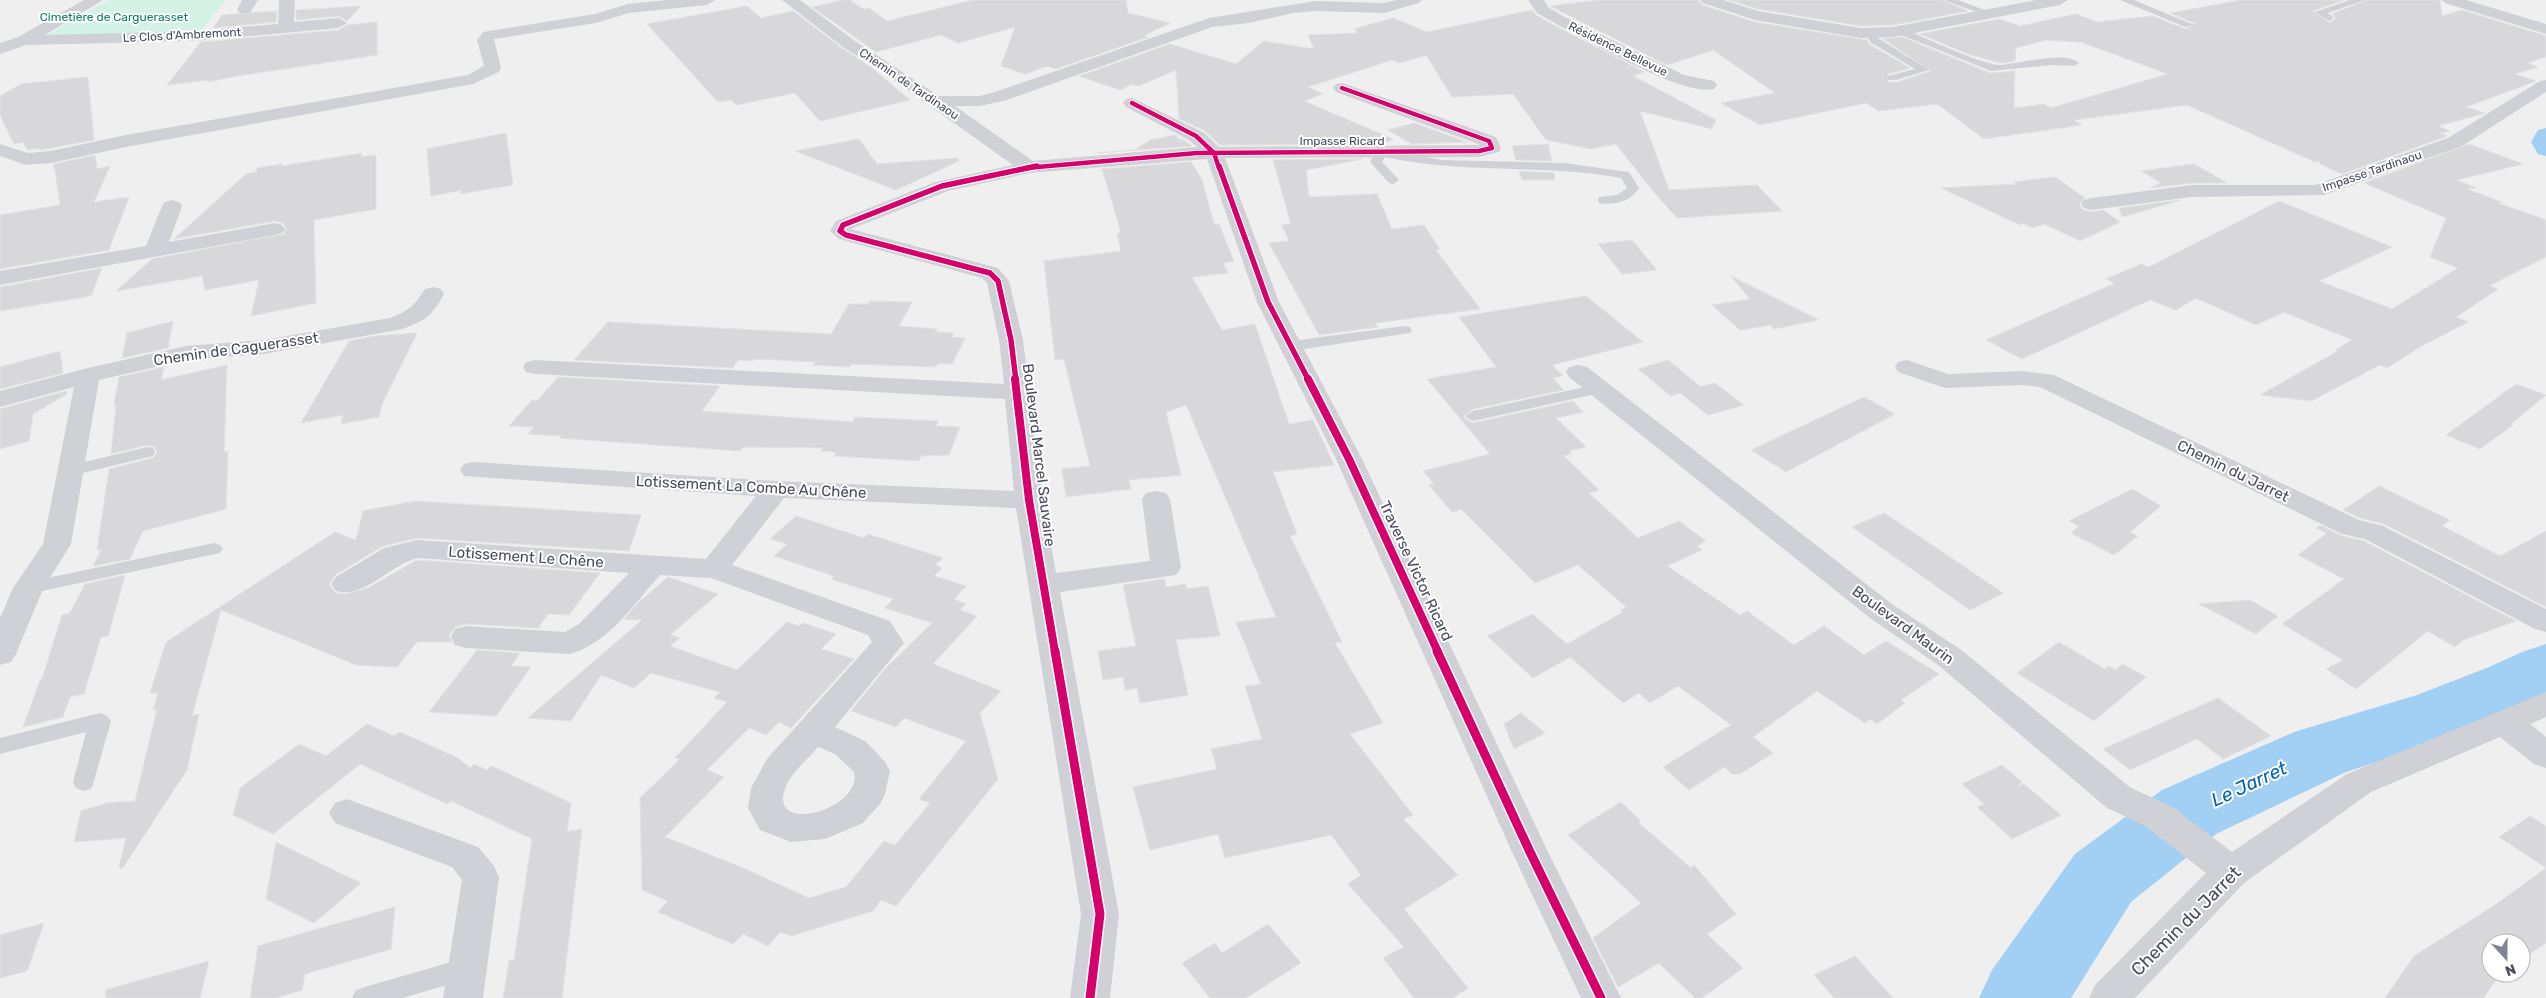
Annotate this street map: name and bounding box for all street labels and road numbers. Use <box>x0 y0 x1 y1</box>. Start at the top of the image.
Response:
street label: Résidence Bellevue <box>1566 19 1670 79</box>
street label: Le Clos d'Ambremont <box>122 25 242 45</box>
street label: Chemin de Tardinaou <box>856 45 962 123</box>
street label: Impasse Ricard <box>1299 134 1385 148</box>
street label: Impasse Tardinaou <box>2320 147 2424 195</box>
street label: Chemin de Caguerasset <box>152 328 320 369</box>
street label: Boulevard Marcel Sauvaire <box>1019 363 1059 547</box>
street label: Chemin du Jarret <box>2174 436 2292 506</box>
street label: Lotissement La Combe Au Chêne <box>635 472 867 502</box>
street label: Traverse Victor Ricard <box>1376 498 1456 644</box>
street label: Lotissement Le Chêne <box>448 543 604 571</box>
street label: Boulevard Maurin <box>1849 582 1957 668</box>
street label: Chemin du Jarret <box>2126 861 2246 981</box>

